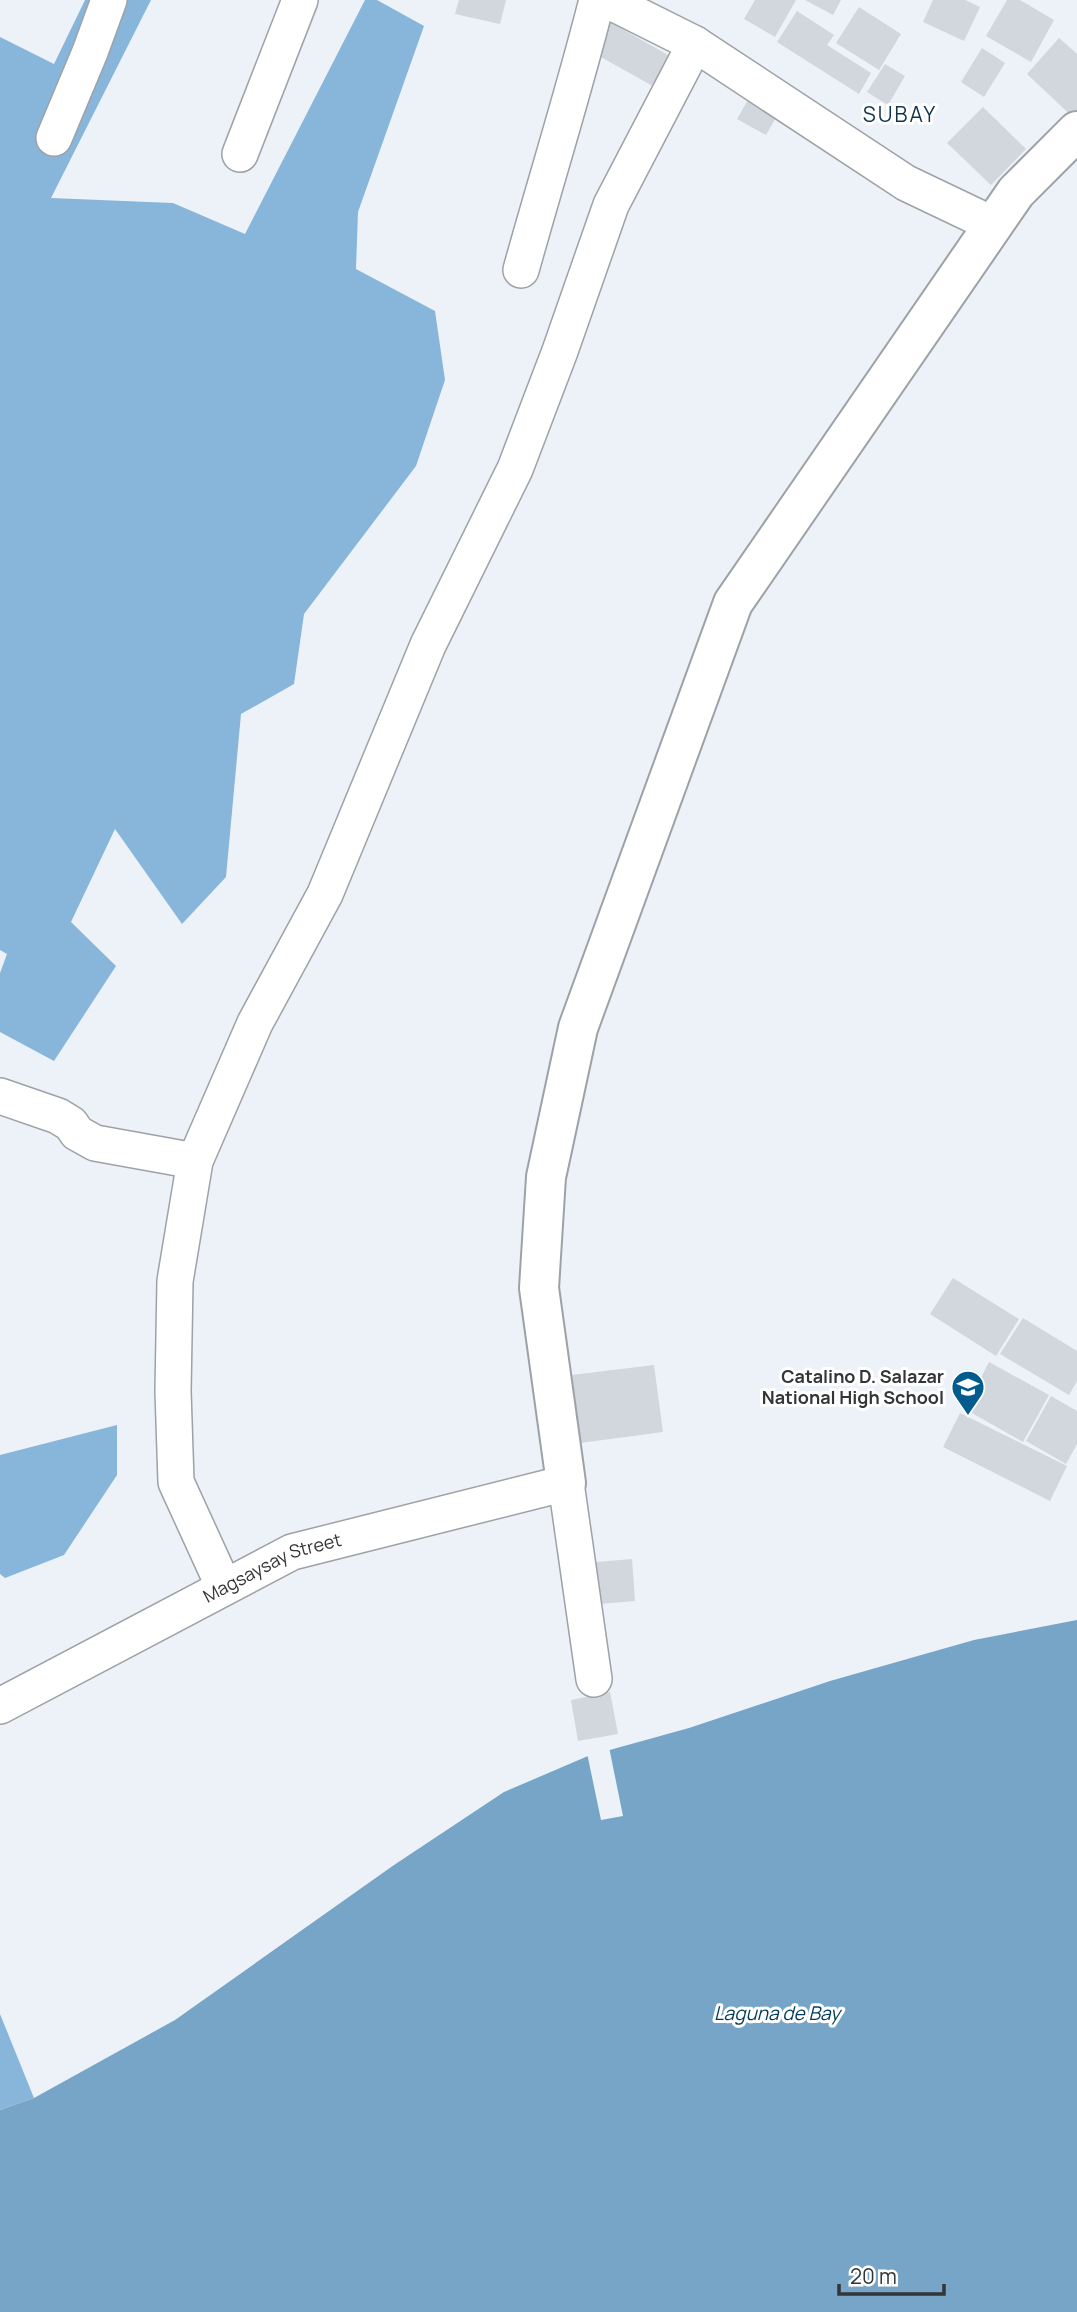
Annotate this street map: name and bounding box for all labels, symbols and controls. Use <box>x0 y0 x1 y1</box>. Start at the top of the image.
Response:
district label: SUBAY <box>863 100 937 128</box>
place label: Catalino D. Salazar National High School <box>762 1364 944 1409</box>
school or university icon: Catalino D. Salazar National High School <box>949 1368 987 1417</box>
street label: Magsaysay Street <box>199 1527 344 1608</box>
water label: Laguna de Bay <box>714 2000 843 2026</box>
scale bar <box>839 2252 944 2296</box>
text: 20 m <box>850 2262 897 2290</box>

